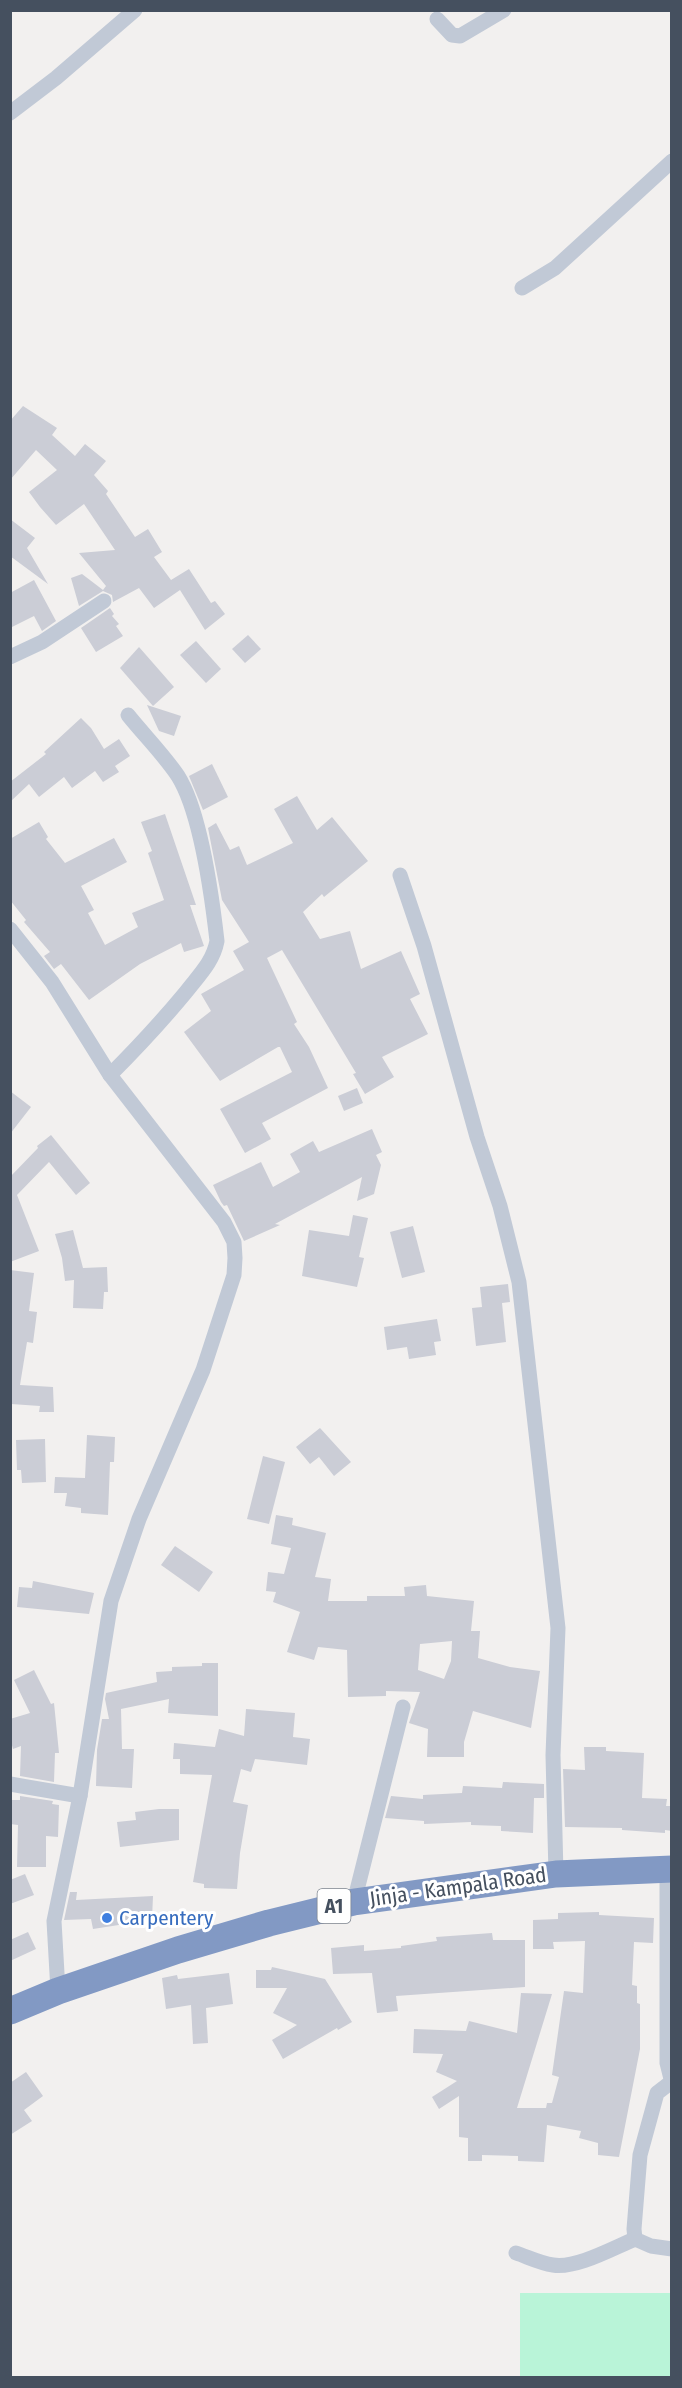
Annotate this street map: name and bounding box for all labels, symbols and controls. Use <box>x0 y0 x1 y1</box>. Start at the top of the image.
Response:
street label: Jinja - Kampala Road <box>368 1862 548 1912</box>
road number: A1 <box>318 1889 350 1923</box>
place label: Carpentery <box>119 1905 214 1931</box>
marker: Carpentery <box>100 1911 114 1925</box>

